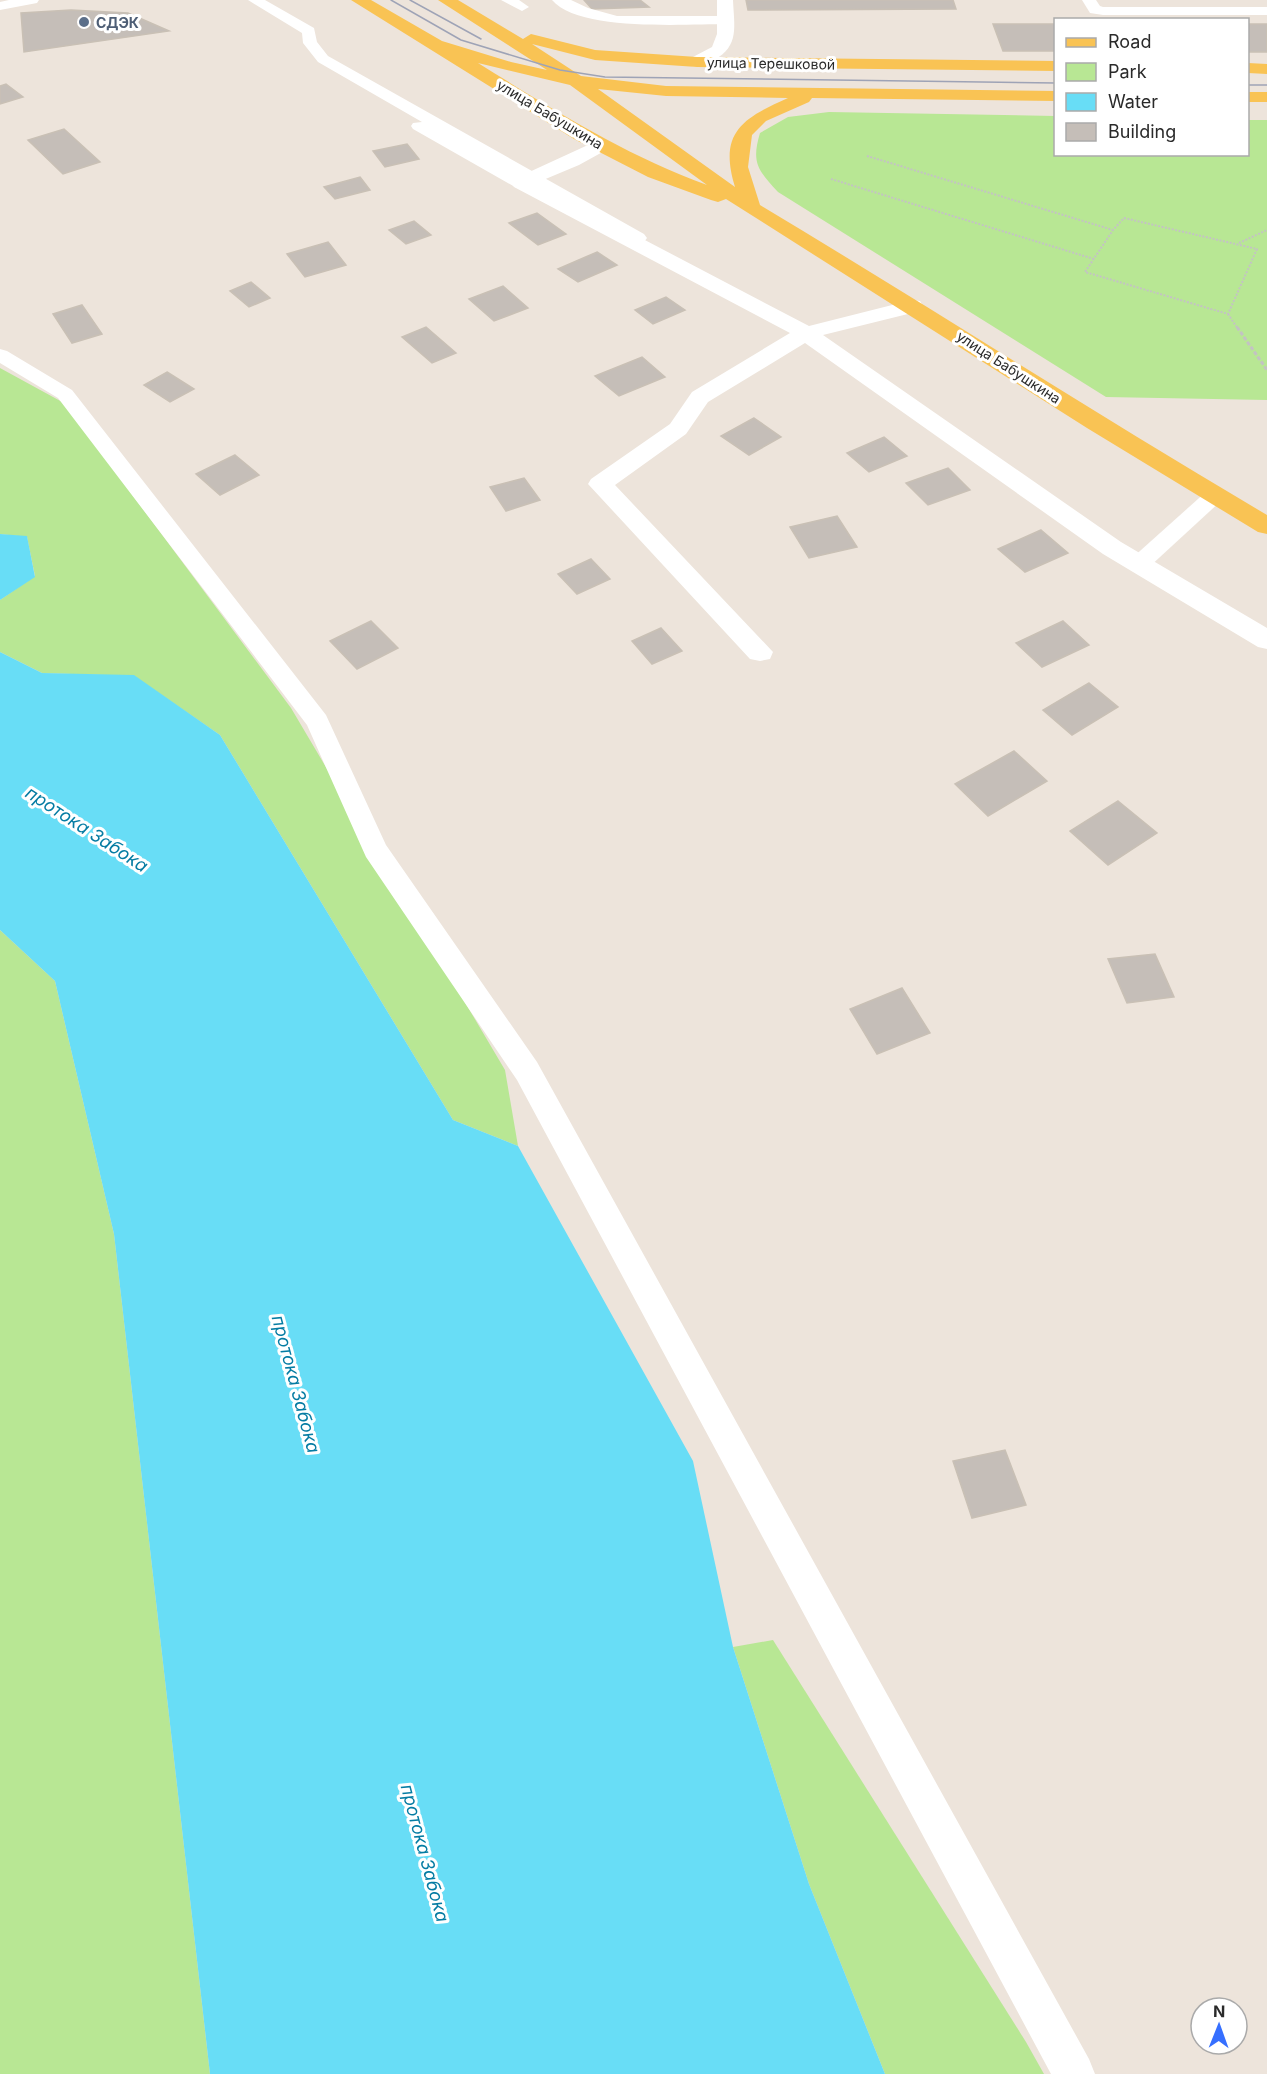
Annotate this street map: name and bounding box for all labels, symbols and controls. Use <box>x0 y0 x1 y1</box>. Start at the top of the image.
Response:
place label: СДЭК <box>96 14 139 31</box>
marker: СДЭК <box>77 15 91 29</box>
legend <box>1054 18 1249 156</box>
text: Road <box>1108 31 1151 52</box>
street label: улица Терешковой <box>707 53 835 73</box>
text: Park <box>1108 61 1147 82</box>
street label: улица Бабушкина <box>494 76 606 152</box>
text: Water <box>1108 91 1158 112</box>
text: Building <box>1108 121 1176 142</box>
street label: улица Бабушкина <box>954 327 1064 407</box>
water label: протока Забока <box>22 782 152 876</box>
water label: протока Забока <box>268 1313 324 1455</box>
water label: протока Забока <box>397 1782 453 1924</box>
north arrow <box>1189 1996 1249 2056</box>
text: N <box>1213 2001 1226 2021</box>

